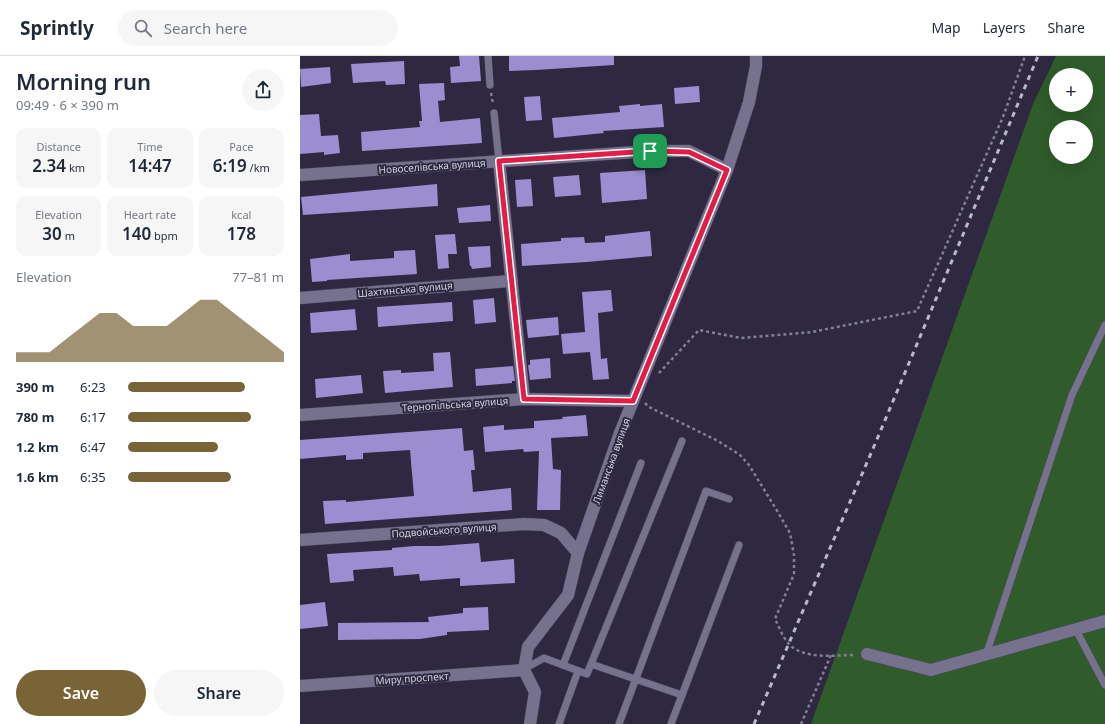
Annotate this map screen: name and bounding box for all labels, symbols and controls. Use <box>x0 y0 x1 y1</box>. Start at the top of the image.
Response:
search box <box>118 10 398 46</box>
text: Sprintly <box>20 15 94 41</box>
icon: search <box>132 17 154 39</box>
text: Search here <box>164 18 247 38</box>
text: Map <box>932 18 961 37</box>
text: Layers <box>983 18 1025 37</box>
text: Share <box>1047 18 1085 37</box>
text: Morning run <box>16 66 151 96</box>
map controls <box>1049 68 1093 164</box>
button: + <box>1049 68 1093 112</box>
button: share <box>242 69 284 111</box>
text: 09:49 · 6 × 390 m <box>16 96 119 114</box>
button: − <box>1049 120 1093 164</box>
pin <box>633 134 667 168</box>
text: Distance <box>36 139 81 154</box>
text: Time <box>137 139 163 154</box>
text: Pace <box>229 139 253 154</box>
icon: arrive <box>639 140 661 162</box>
text: 2.34 <box>32 154 66 177</box>
text: 14:47 <box>128 154 172 177</box>
text: 6:19 <box>213 154 247 177</box>
street label: Новоселівська вулиця <box>378 155 486 177</box>
text: km <box>66 160 85 175</box>
text: /km <box>247 160 270 175</box>
text: Elevation <box>35 207 82 222</box>
text: Heart rate <box>124 207 176 222</box>
text: kcal <box>231 207 251 222</box>
text: 30 <box>42 222 62 245</box>
text: 140 <box>122 222 151 245</box>
text: 178 <box>227 222 256 245</box>
text: m <box>62 228 75 243</box>
text: bpm <box>151 228 178 243</box>
text: Elevation <box>16 268 72 286</box>
text: 77–81 m <box>232 268 284 286</box>
street label: Шахтинська вулиця <box>357 278 453 300</box>
text: 390 m <box>16 378 54 396</box>
text: 6:23 <box>80 378 106 396</box>
street label: Тернопільська вулиця <box>401 393 509 415</box>
text: 780 m <box>16 408 54 426</box>
text: 6:17 <box>80 408 106 426</box>
street label: Лиманська вулиця <box>589 416 633 506</box>
text: 1.2 km <box>16 438 59 456</box>
text: 6:47 <box>80 438 106 456</box>
text: 1.6 km <box>16 468 59 486</box>
text: 6:35 <box>80 468 106 486</box>
street label: Подвойського вулиця <box>391 519 497 541</box>
street label: Миру проспект <box>375 668 449 688</box>
button: Save <box>16 670 146 716</box>
button: Share <box>154 670 284 716</box>

